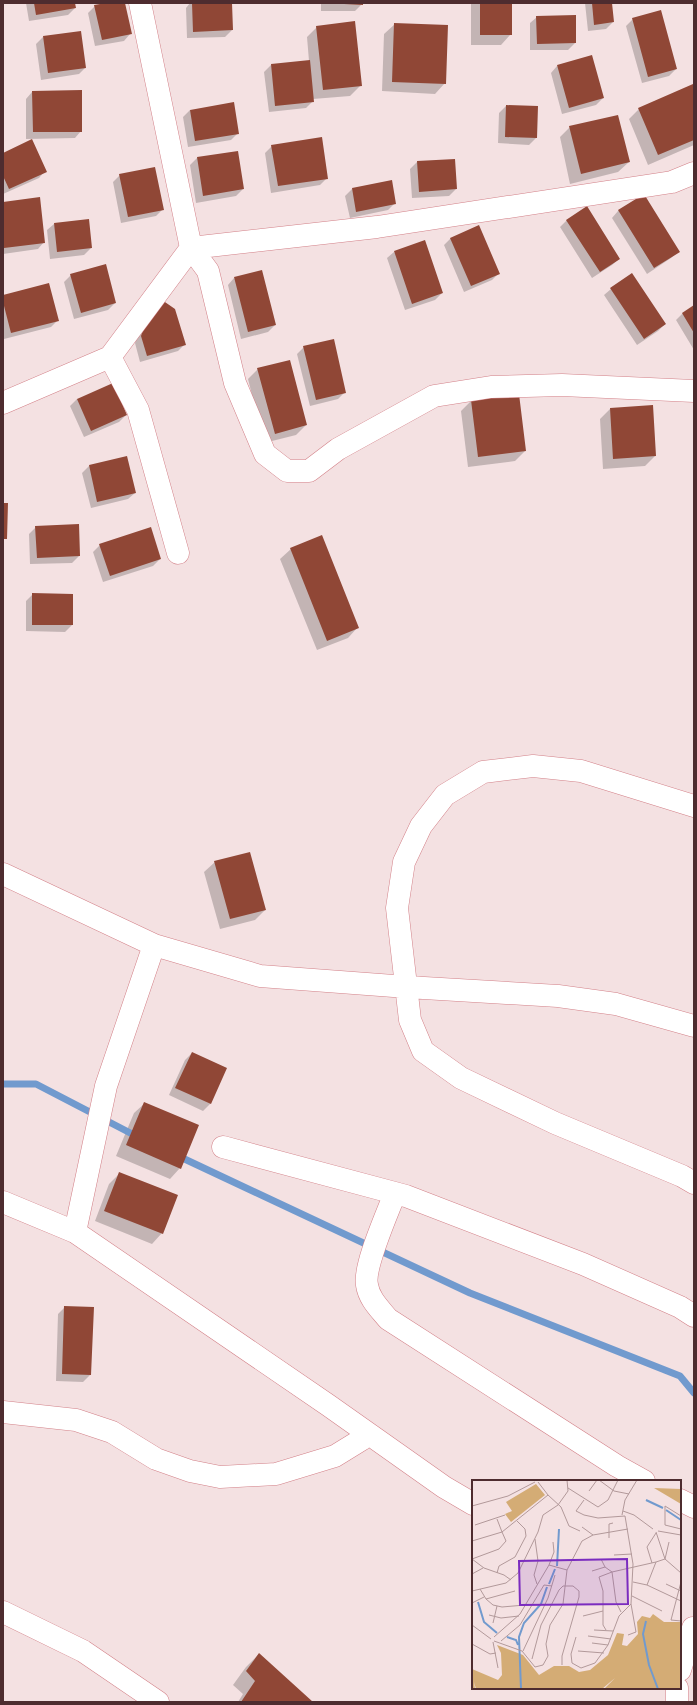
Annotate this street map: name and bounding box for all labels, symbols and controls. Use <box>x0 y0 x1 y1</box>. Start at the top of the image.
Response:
inset map <box>472 1480 681 1689</box>

